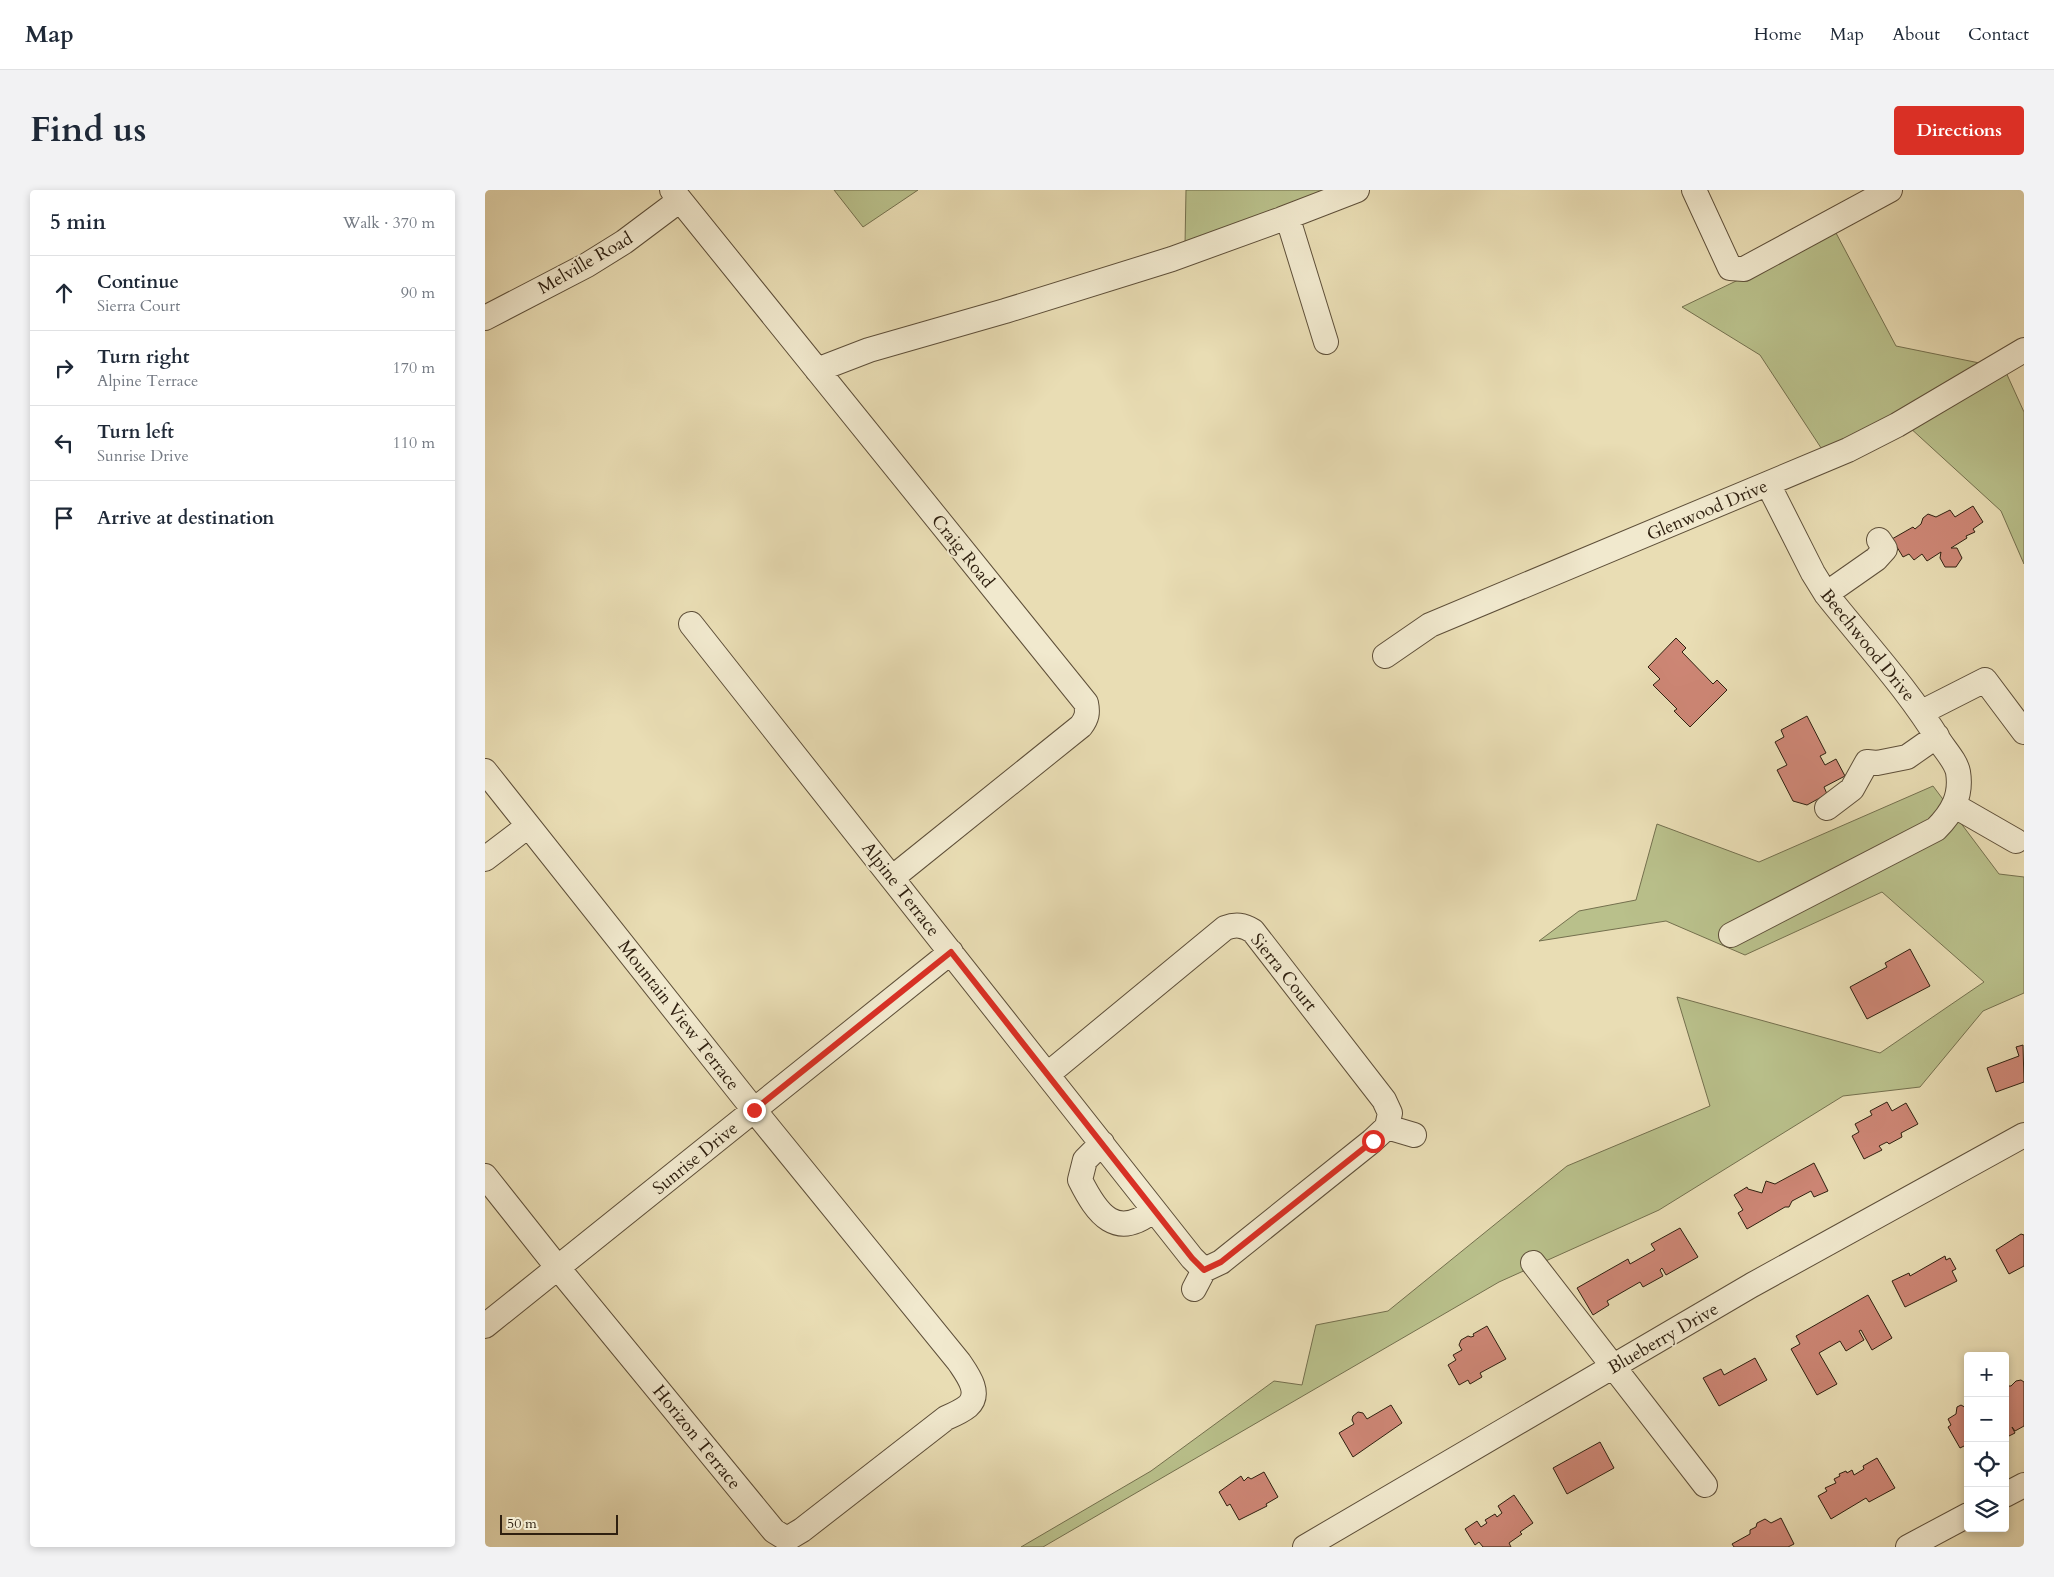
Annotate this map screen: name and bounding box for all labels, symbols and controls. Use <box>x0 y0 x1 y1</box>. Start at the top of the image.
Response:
text: Map <box>25 18 74 51</box>
text: Home <box>1754 22 1802 47</box>
text: Map <box>1830 22 1864 47</box>
text: About <box>1892 22 1940 47</box>
text: Contact <box>1968 22 2029 47</box>
text: Find us <box>30 106 146 154</box>
button: Directions <box>1894 106 2024 155</box>
text: 5 min <box>50 208 106 237</box>
text: Walk · 370 m <box>343 212 435 234</box>
street label: Melville Road <box>533 226 638 301</box>
text: Continue <box>97 269 179 295</box>
icon: ahead <box>50 279 78 307</box>
text: 90 m <box>401 282 435 304</box>
text: Sierra Court <box>97 295 180 317</box>
text: Turn right <box>97 344 189 370</box>
icon: right <box>50 354 78 382</box>
text: 170 m <box>393 357 435 379</box>
text: Alpine Terrace <box>97 370 198 392</box>
text: Turn left <box>97 419 174 445</box>
icon: left <box>50 429 78 457</box>
text: 110 m <box>393 432 435 454</box>
text: Sunrise Drive <box>97 445 189 467</box>
street label: Glenwood Drive <box>1643 474 1771 547</box>
icon: arrive <box>50 504 78 532</box>
text: Arrive at destination <box>97 505 274 531</box>
street label: Craig Road <box>925 509 1000 594</box>
street label: Beechwood Drive <box>1814 584 1921 707</box>
street label: Alpine Terrace <box>856 837 946 942</box>
street label: Sierra Court <box>1244 928 1323 1017</box>
street label: Mountain View Terrace <box>612 935 745 1096</box>
route end <box>743 1099 766 1122</box>
street label: Sunrise Drive <box>647 1116 743 1201</box>
route start <box>1362 1130 1385 1153</box>
street label: Blueberry Drive <box>1603 1297 1723 1380</box>
map controls <box>1964 1352 2009 1532</box>
button: + <box>1964 1352 2009 1397</box>
street label: Horizon Terrace <box>647 1380 747 1495</box>
button: − <box>1964 1397 2009 1442</box>
button: locate <box>1964 1442 2009 1487</box>
button: layers <box>1964 1487 2009 1532</box>
scale bar <box>500 1512 617 1535</box>
text: 50 m <box>507 1514 537 1533</box>

